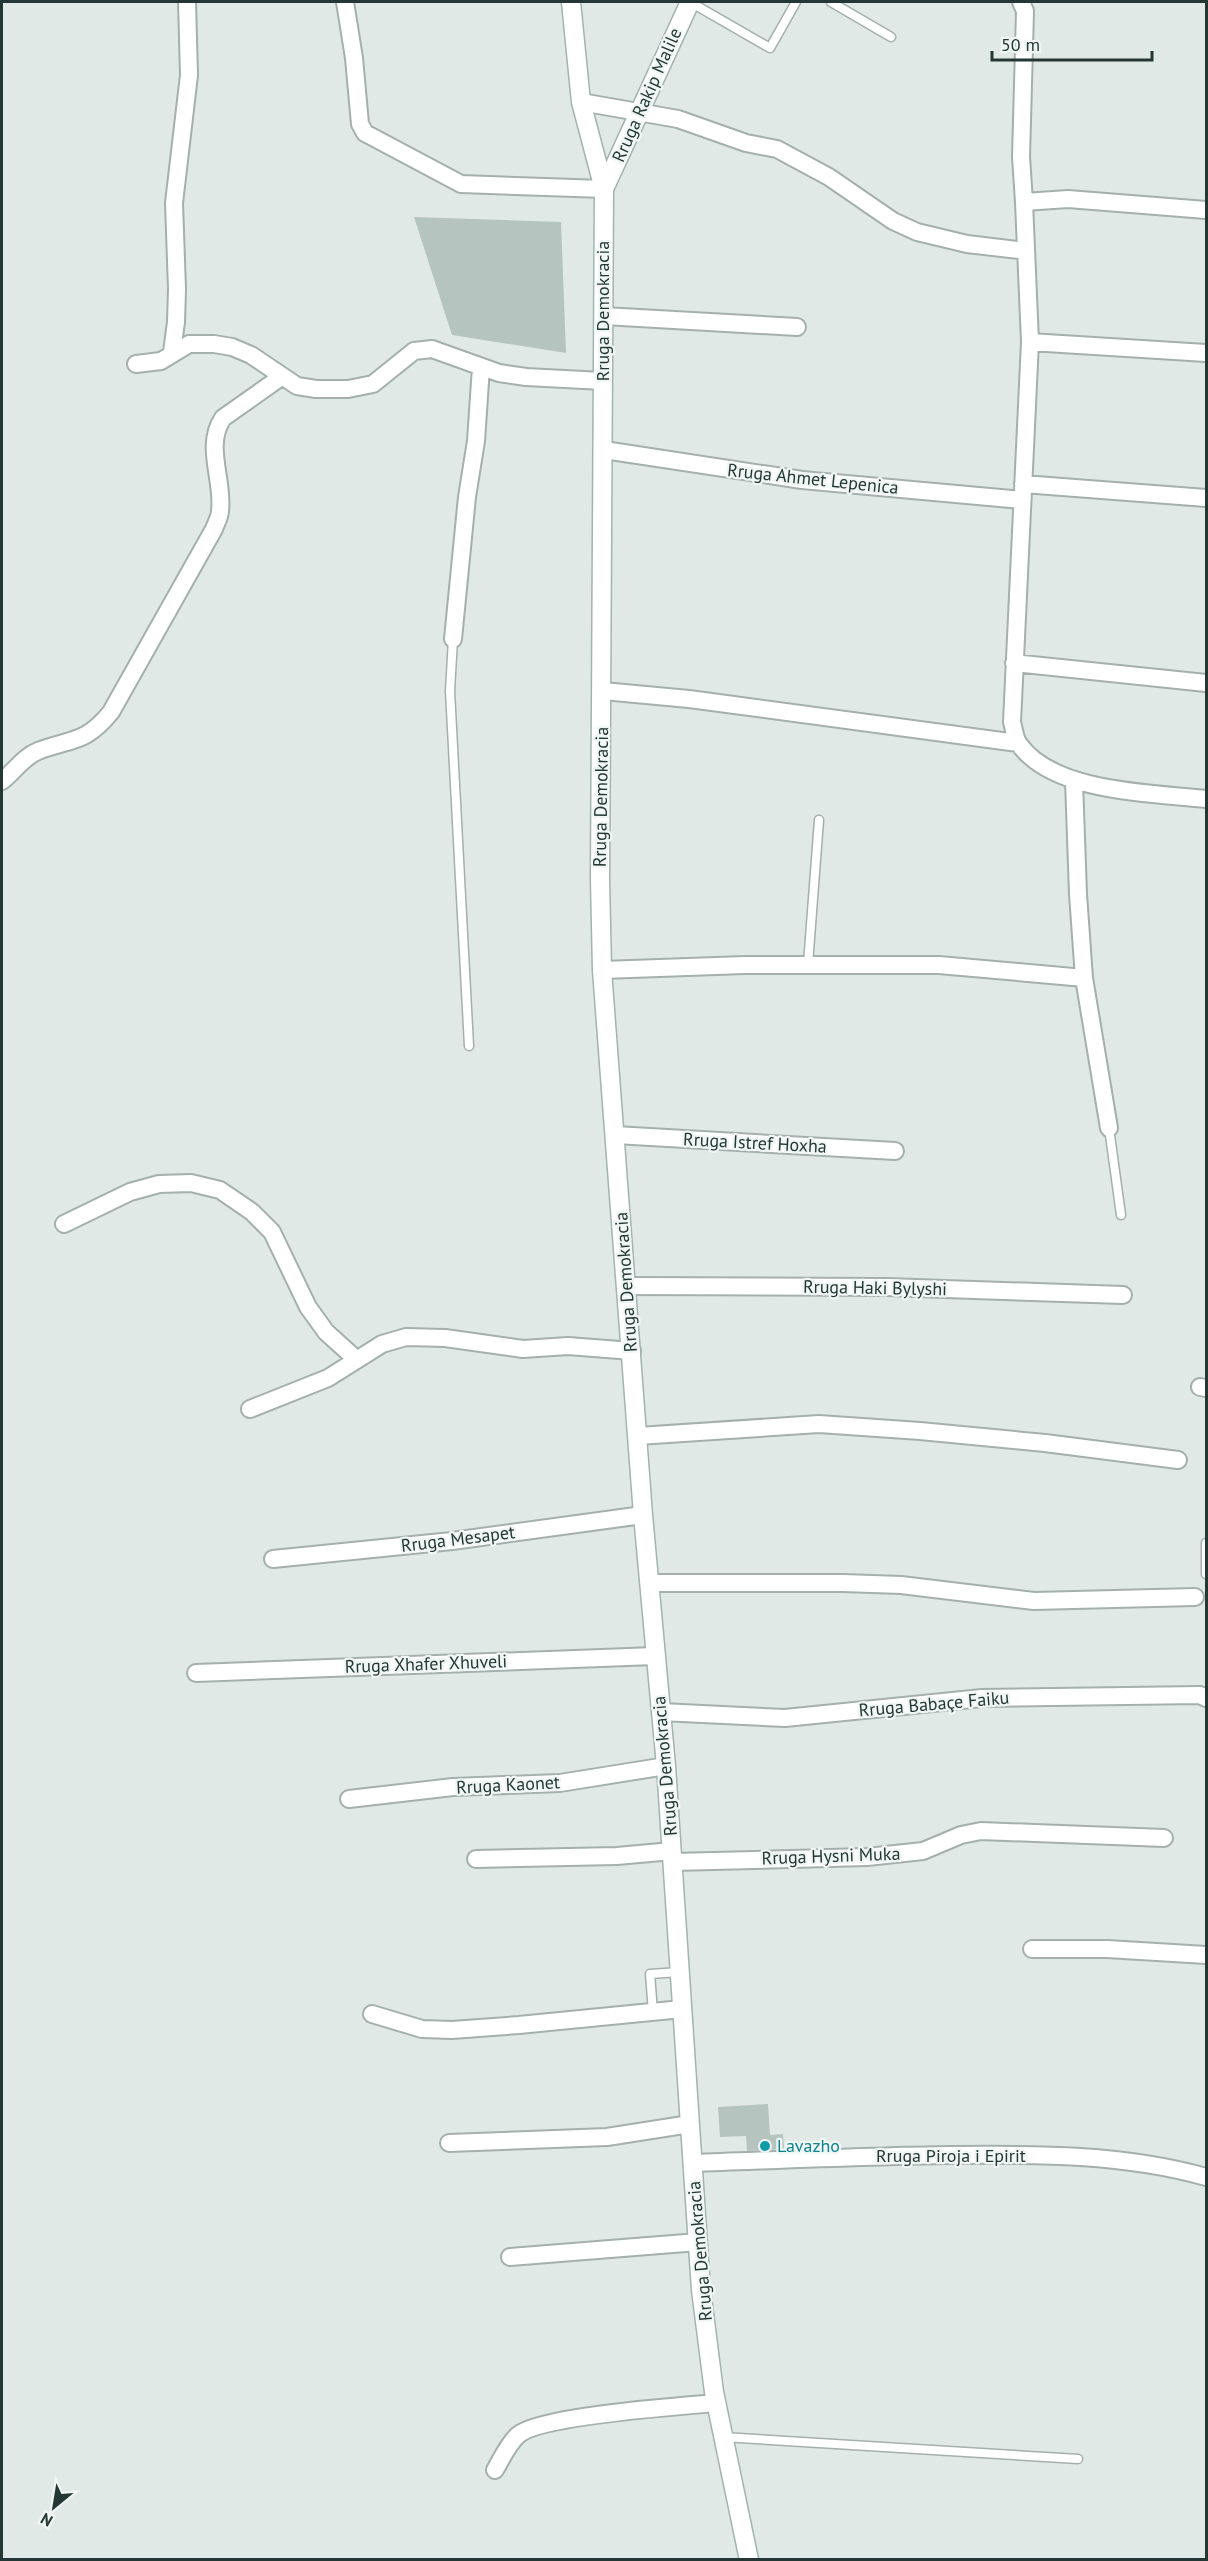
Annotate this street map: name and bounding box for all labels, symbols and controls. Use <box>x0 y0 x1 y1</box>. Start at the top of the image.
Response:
street label: Rruga Rakip Malile <box>607 24 687 166</box>
scale bar <box>992 24 1152 62</box>
text: 50 m <box>1001 33 1040 56</box>
street label: Rruga Demokracia <box>591 241 614 381</box>
street label: Rruga Ahmet Lepenica <box>726 458 900 499</box>
street label: Rruga Demokracia <box>588 727 613 867</box>
street label: Rruga Istref Hoxha <box>683 1127 827 1158</box>
street label: Rruga Demokracia <box>609 1211 642 1353</box>
street label: Rruga Haki Bylyshi <box>803 1275 947 1300</box>
street label: Rruga Mesapet <box>400 1520 516 1557</box>
street label: Rruga Xhafer Xhuveli <box>344 1649 508 1678</box>
street label: Rruga Babaçe Faiku <box>858 1685 1010 1722</box>
street label: Rruga Demokracia <box>647 1695 682 1837</box>
street label: Rruga Kaonet <box>455 1770 560 1799</box>
street label: Rruga Hysni Muka <box>761 1842 901 1869</box>
place label: Lavazho <box>777 2134 840 2157</box>
marker: Lavazho <box>758 2139 772 2153</box>
street label: Rruga Piroja i Epirit <box>876 2144 1026 2167</box>
street label: Rruga Demokracia <box>682 2180 717 2322</box>
north arrow <box>24 2477 84 2537</box>
text: N <box>37 2509 56 2531</box>

